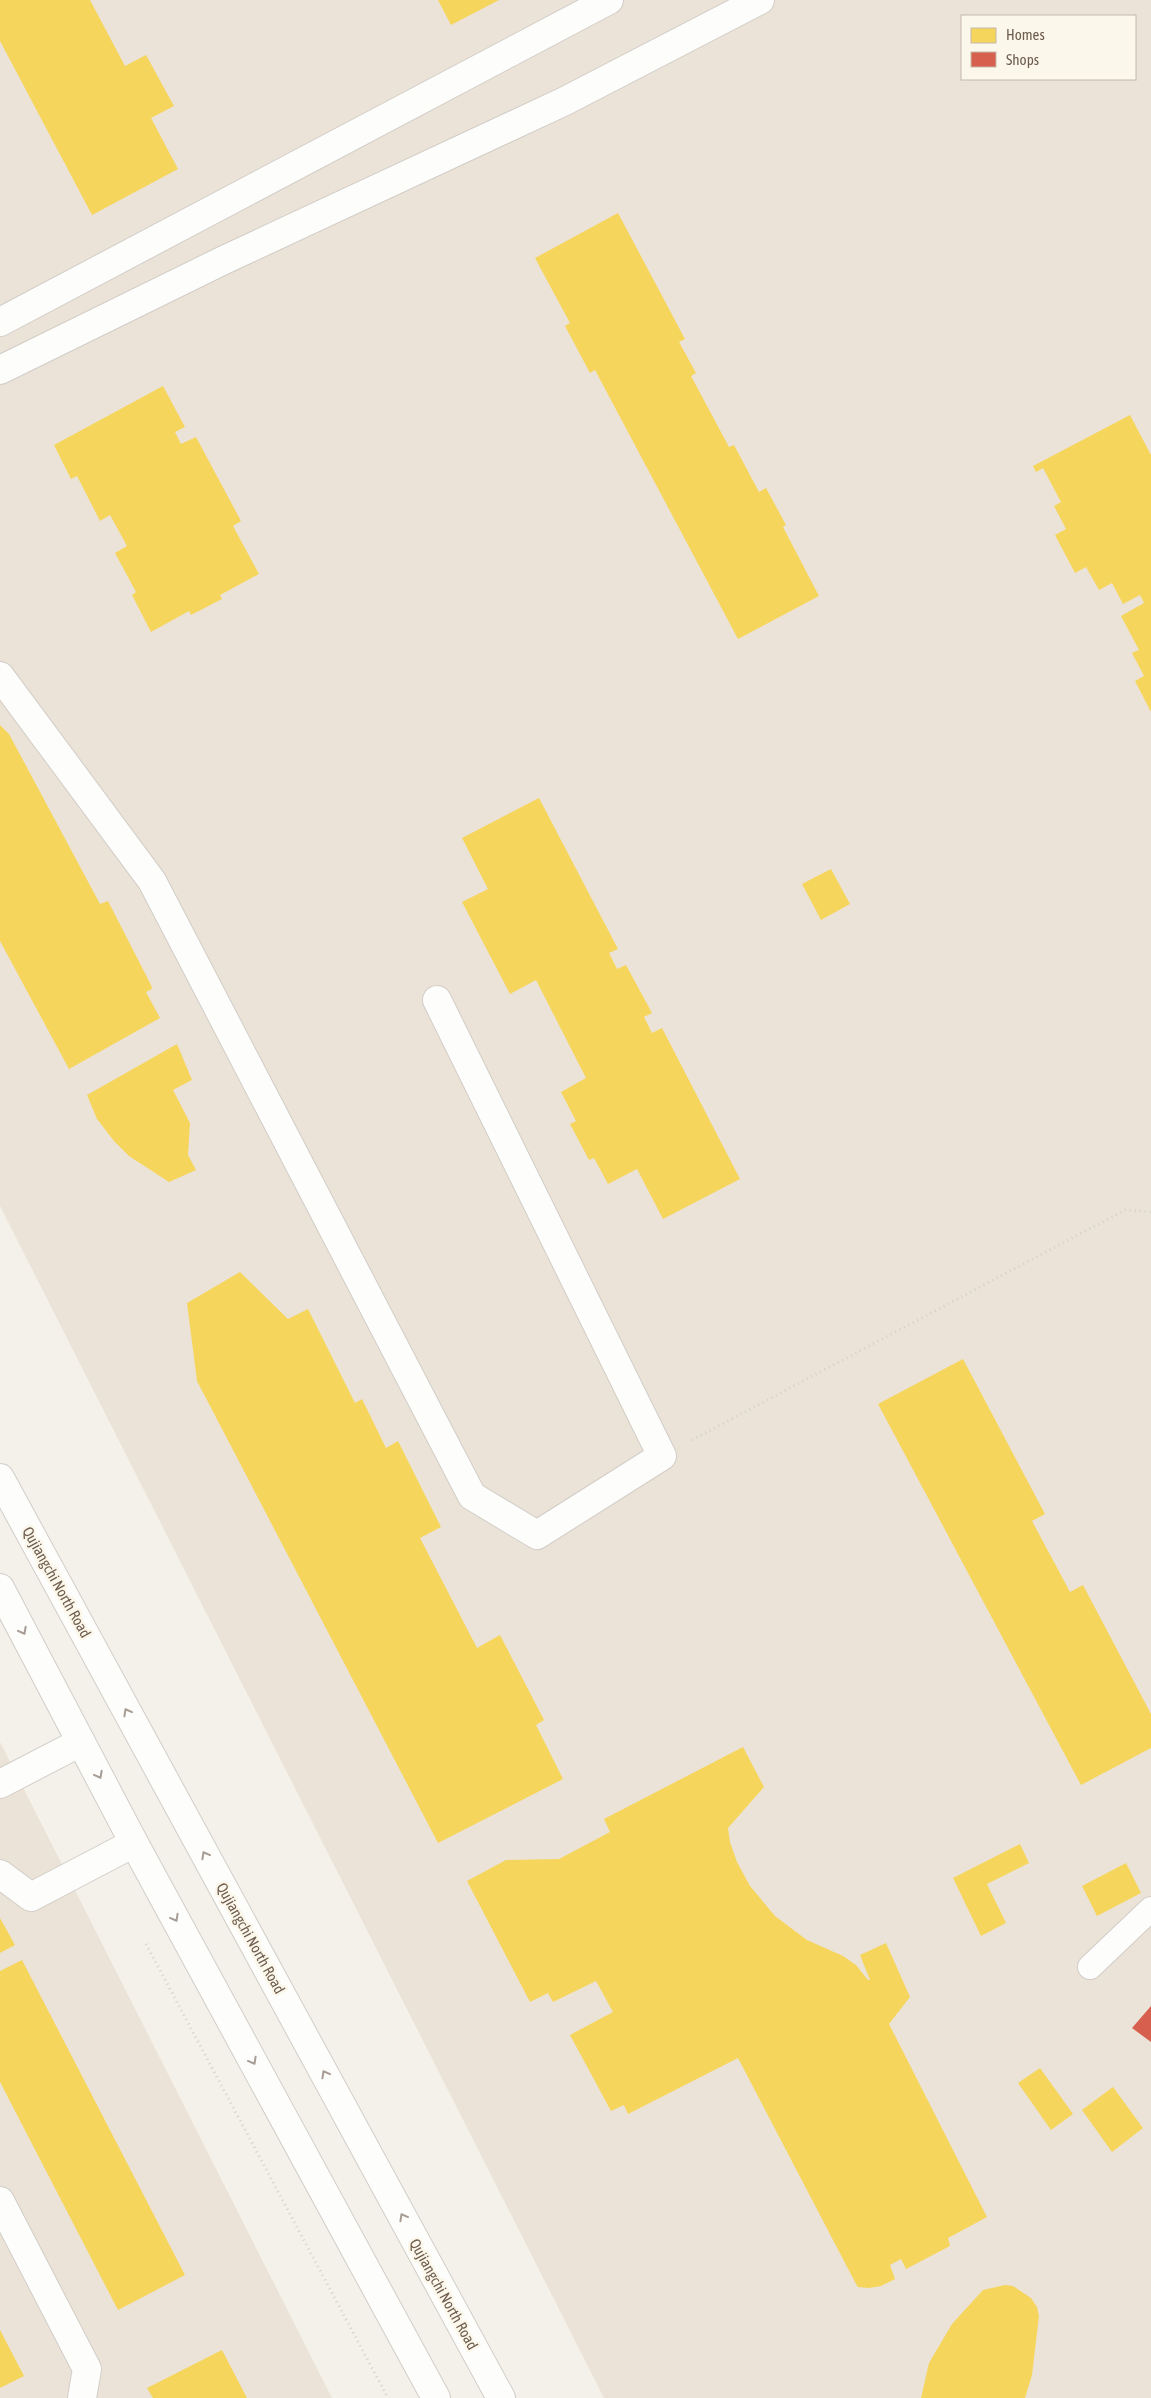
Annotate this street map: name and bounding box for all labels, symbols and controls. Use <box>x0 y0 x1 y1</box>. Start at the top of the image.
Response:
legend <box>961 15 1136 80</box>
text: Homes <box>1006 26 1045 43</box>
text: Shops <box>1006 51 1039 68</box>
street label: Qujiangchi North Road <box>19 1524 95 1640</box>
one-way arrow <box>17 1626 27 1635</box>
one-way arrow <box>124 1708 134 1717</box>
one-way arrow <box>92 1770 102 1779</box>
one-way arrow <box>201 1851 211 1860</box>
street label: Qujiangchi North Road <box>213 1880 289 1996</box>
one-way arrow <box>169 1913 179 1922</box>
one-way arrow <box>247 2056 257 2065</box>
one-way arrow <box>321 2070 331 2079</box>
one-way arrow <box>399 2213 409 2222</box>
street label: Qujiangchi North Road <box>406 2236 482 2352</box>

